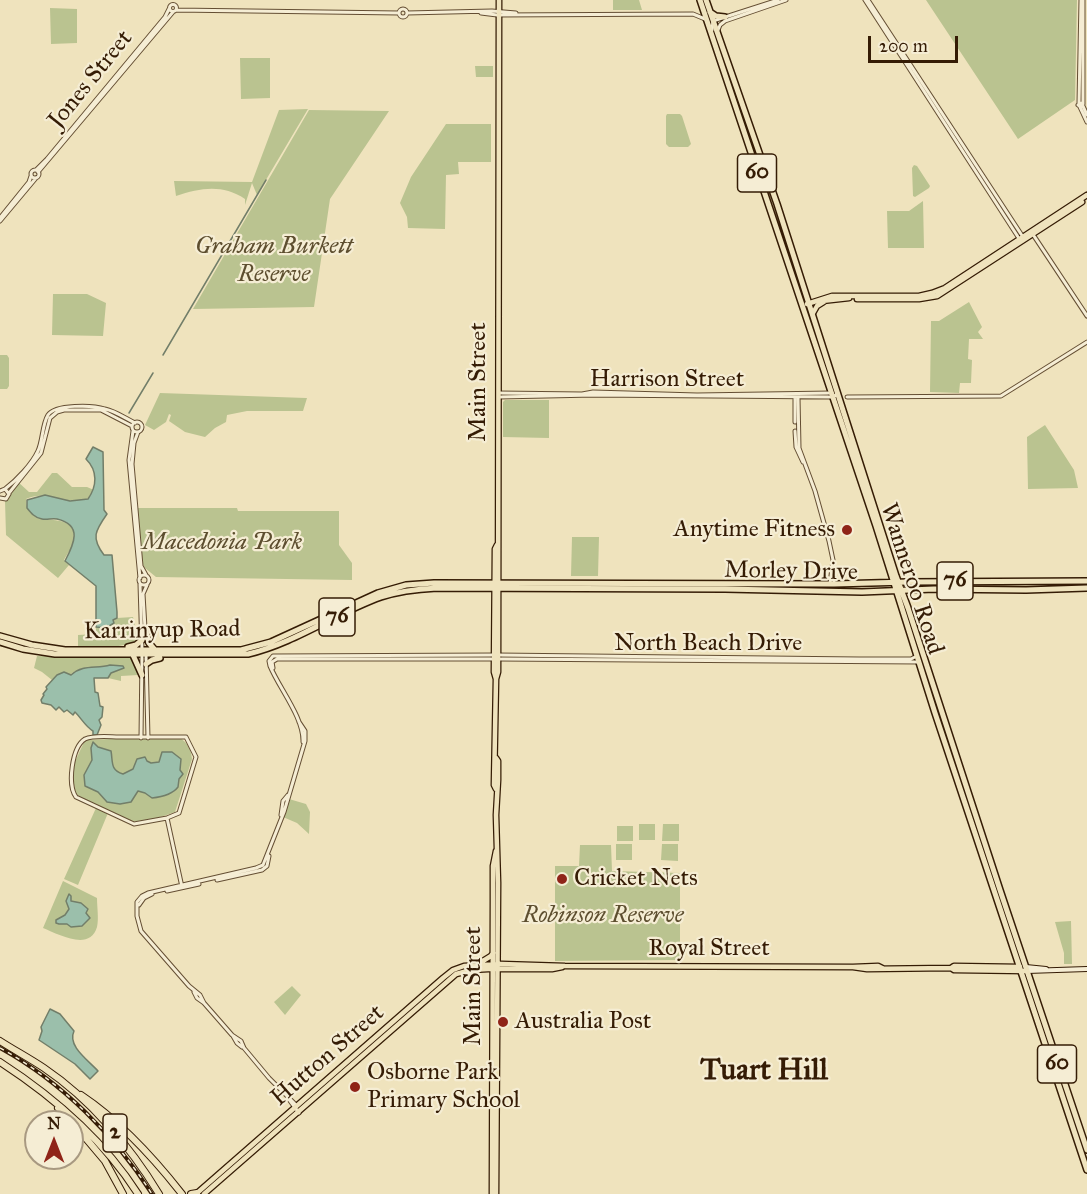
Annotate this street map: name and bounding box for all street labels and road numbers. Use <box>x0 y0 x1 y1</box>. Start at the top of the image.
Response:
street label: Jones Street <box>43 25 139 135</box>
road number: 60 <box>738 154 777 192</box>
street label: Main Street <box>465 322 493 442</box>
street label: Harrison Street <box>590 366 744 394</box>
street label: Wanneroo Road <box>873 500 949 658</box>
street label: Morley Drive <box>724 556 858 588</box>
road number: 76 <box>937 562 973 600</box>
road number: 76 <box>319 598 355 636</box>
street label: Karrinyup Road <box>83 615 241 647</box>
street label: North Beach Drive <box>614 630 802 658</box>
street label: Main Street <box>460 926 488 1046</box>
street label: Royal Street <box>648 935 770 963</box>
street label: Hutton Street <box>266 999 390 1113</box>
road number: 60 <box>1038 1045 1076 1083</box>
road number: 2 <box>103 1114 127 1152</box>

